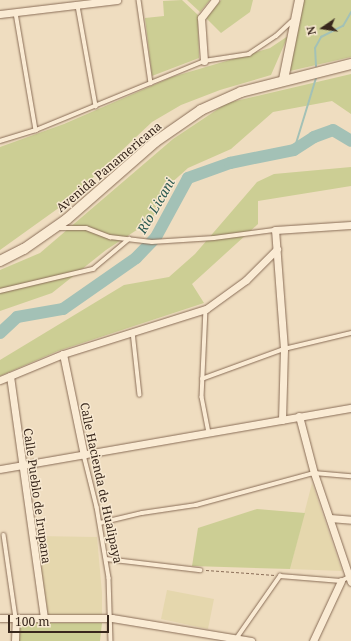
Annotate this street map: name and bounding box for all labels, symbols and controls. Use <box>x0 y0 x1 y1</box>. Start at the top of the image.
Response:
north arrow <box>303 8 343 48</box>
text: N <box>303 25 319 37</box>
street label: Avenida Panamericana <box>53 119 165 215</box>
water label: Río Licani <box>134 176 178 236</box>
street label: Calle Hacienda de Hualipaya <box>77 401 125 565</box>
street label: Calle Pueblo de Irupana <box>20 427 54 565</box>
scale bar <box>10 607 111 633</box>
text: 100 m <box>15 613 50 630</box>

